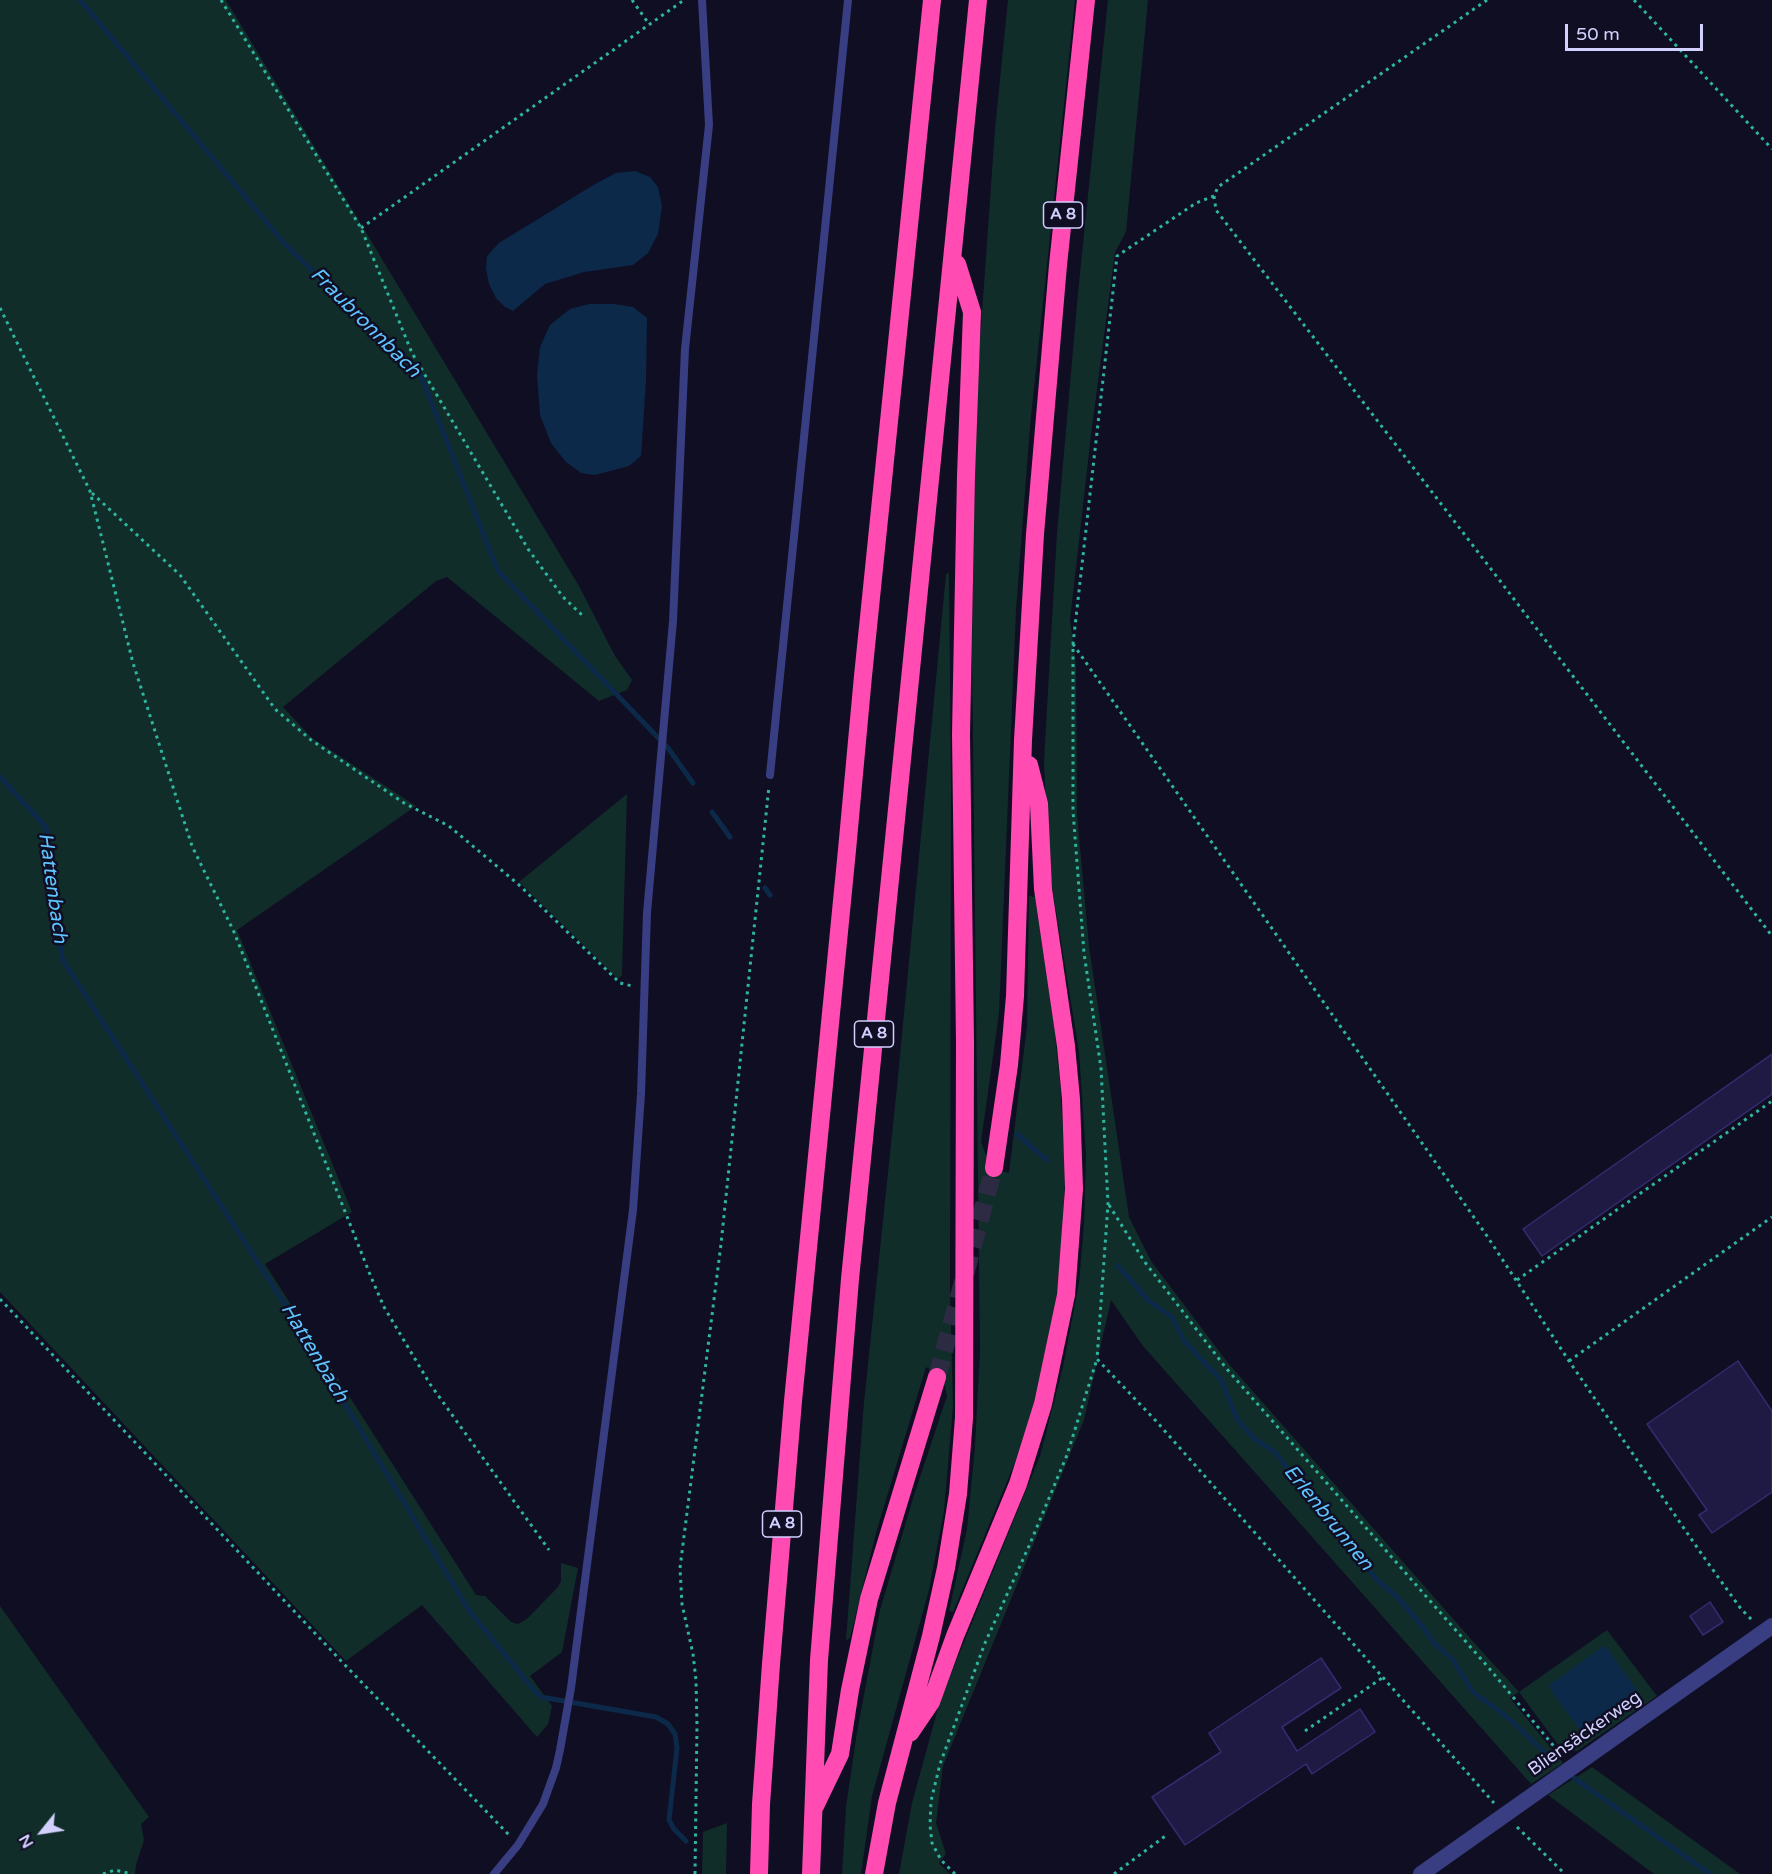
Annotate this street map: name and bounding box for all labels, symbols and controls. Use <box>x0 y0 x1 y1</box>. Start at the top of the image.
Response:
scale bar <box>1568 12 1706 50</box>
text: 50 m <box>1576 23 1620 45</box>
road number: A 8 <box>1044 202 1082 228</box>
water label: Fraubronnbach <box>305 263 425 383</box>
water label: Hattenbach <box>32 831 72 945</box>
road number: A 8 <box>854 1021 894 1047</box>
water label: Hattenbach <box>275 1299 353 1407</box>
water label: Erlenbrunnen <box>1278 1460 1378 1576</box>
road number: A 8 <box>762 1511 802 1537</box>
street label: Bliensäckerweg <box>1524 1687 1646 1781</box>
north arrow <box>12 1802 72 1862</box>
text: N <box>15 1830 38 1852</box>

